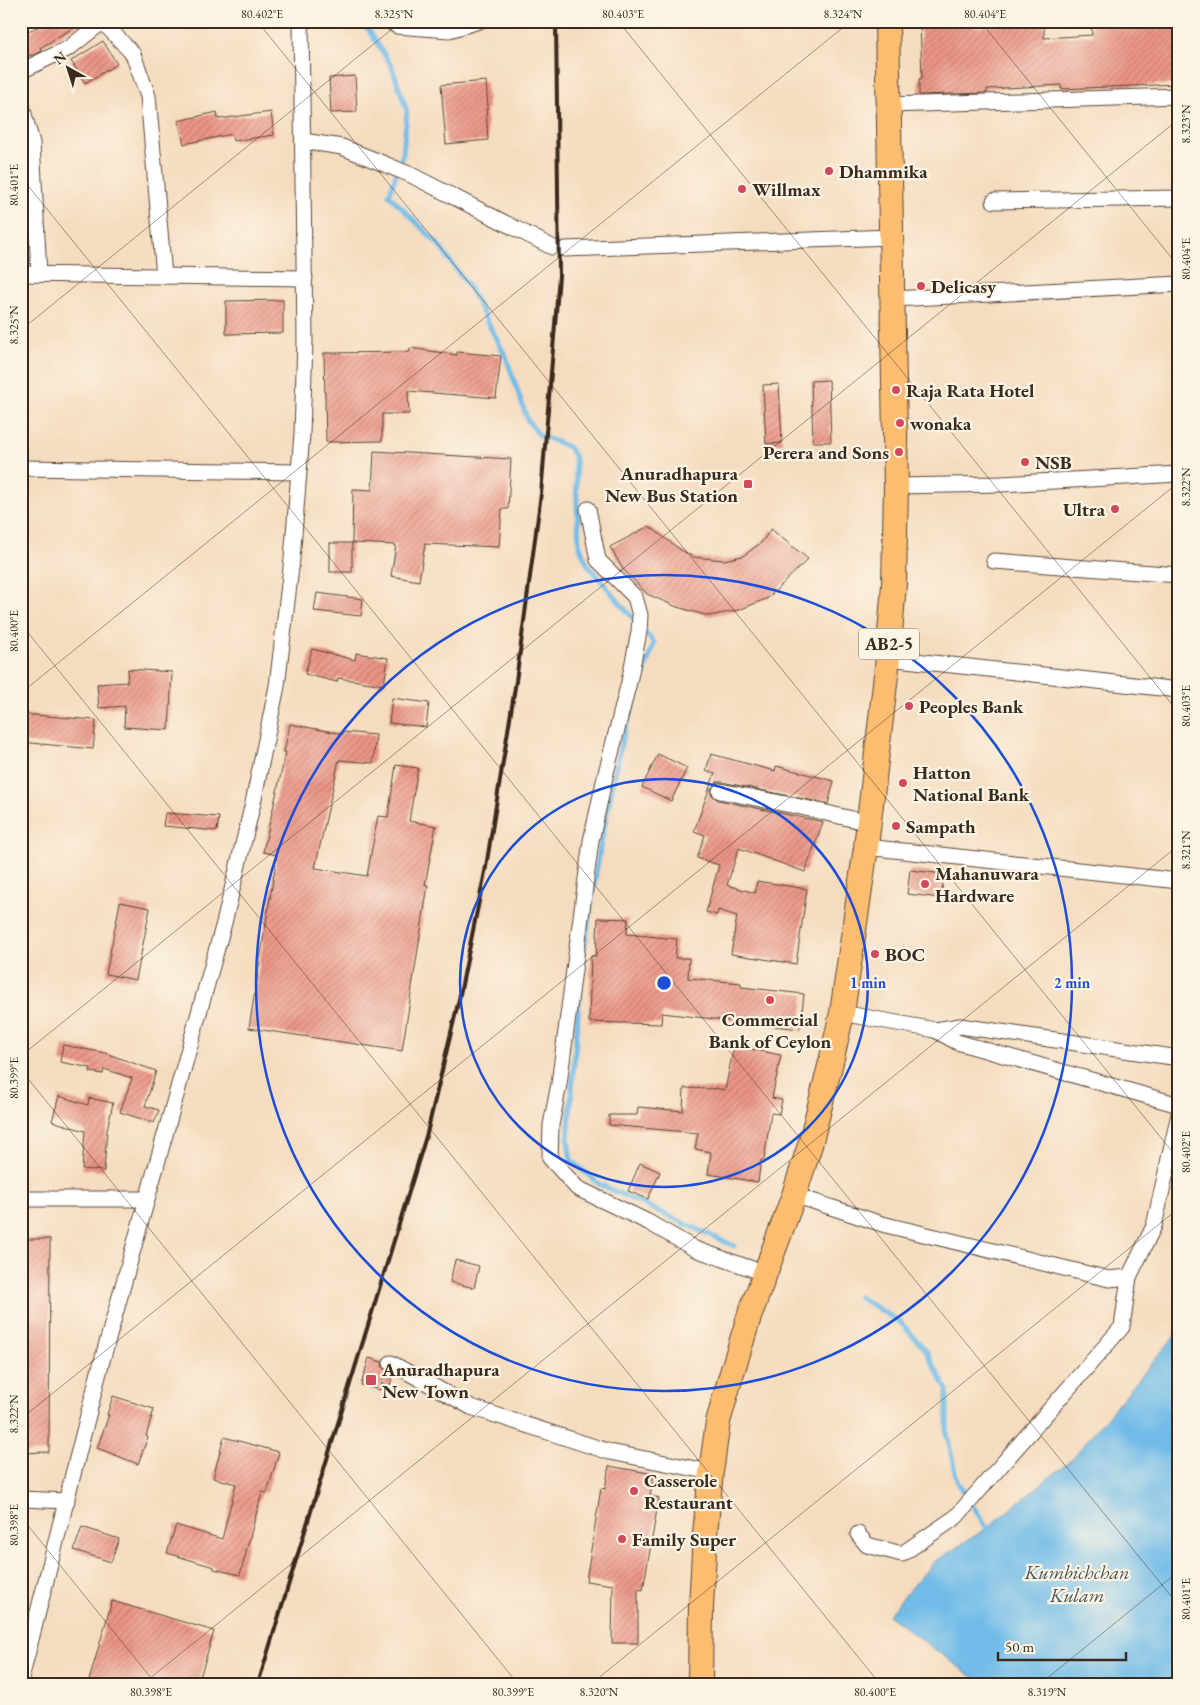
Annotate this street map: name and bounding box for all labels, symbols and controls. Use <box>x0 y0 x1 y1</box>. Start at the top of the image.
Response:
text: 80.402°E <box>241 6 283 22</box>
text: 8.325°N <box>375 6 414 22</box>
text: 80.403°E <box>602 6 644 22</box>
text: 8.324°N <box>824 6 863 22</box>
text: 80.404°E <box>964 6 1006 22</box>
north arrow <box>42 42 92 92</box>
text: N <box>50 47 70 68</box>
text: 8.323°N <box>1178 104 1194 143</box>
place label: Dhammika <box>839 159 928 184</box>
text: 80.401°E <box>6 164 22 206</box>
marker: Dhammika <box>823 165 835 177</box>
place label: Willmax <box>752 177 821 202</box>
marker: Willmax <box>736 183 748 195</box>
text: 80.404°E <box>1178 238 1194 280</box>
place label: Delicasy <box>931 274 997 299</box>
marker: Delicasy <box>915 280 927 292</box>
text: 8.325°N <box>6 305 22 344</box>
place label: Raja Rata Hotel <box>906 378 1035 403</box>
marker: Raja Rata Hotel <box>890 384 902 396</box>
place label: wonaka <box>910 411 972 436</box>
marker: wonaka <box>894 417 906 429</box>
place label: Perera and Sons <box>763 440 889 465</box>
marker: Perera and Sons <box>893 446 905 458</box>
place label: NSB <box>1035 450 1072 475</box>
marker: NSB <box>1019 456 1031 468</box>
place label: Anuradhapura New Bus Station <box>605 461 739 508</box>
text: 8.322°N <box>1178 467 1194 506</box>
marker: Anuradhapura New Bus Station <box>742 478 754 490</box>
place label: Ultra <box>1063 497 1106 522</box>
marker: Ultra <box>1109 503 1121 515</box>
text: 80.400°E <box>6 610 22 652</box>
road number: AB2-5 <box>859 629 919 660</box>
text: 80.403°E <box>1178 685 1194 727</box>
place label: Peoples Bank <box>919 694 1024 719</box>
marker: Peoples Bank <box>903 700 915 712</box>
place label: Hatton National Bank <box>913 760 1030 807</box>
marker: Hatton National Bank <box>897 777 909 789</box>
place label: Sampath <box>906 814 976 839</box>
marker: Sampath <box>890 820 902 832</box>
text: 8.321°N <box>1178 830 1194 869</box>
place label: Mahanuwara Hardware <box>935 861 1040 908</box>
marker: Mahanuwara Hardware <box>919 878 931 890</box>
place label: BOC <box>885 942 925 967</box>
marker: BOC <box>869 948 881 960</box>
text: 1 min <box>850 973 887 992</box>
text: 2 min <box>1054 973 1091 992</box>
centre of rings <box>655 974 673 992</box>
marker: Commercial Bank of Ceylon <box>764 994 776 1006</box>
place label: Commercial Bank of Ceylon <box>709 1007 831 1054</box>
text: 80.399°E <box>6 1057 22 1099</box>
text: 80.402°E <box>1178 1131 1194 1173</box>
place label: Anuradhapura New Town <box>381 1357 500 1404</box>
marker: Anuradhapura New Town <box>364 1373 378 1387</box>
text: 8.322°N <box>6 1394 22 1433</box>
place label: Casserole Restaurant <box>644 1468 733 1515</box>
marker: Casserole Restaurant <box>628 1485 640 1497</box>
text: 80.398°E <box>6 1504 22 1546</box>
place label: Family Super <box>632 1527 736 1552</box>
marker: Family Super <box>616 1533 628 1545</box>
water label: Kumbichchan Kulam <box>1024 1559 1129 1608</box>
text: 80.401°E <box>1178 1578 1194 1620</box>
scale bar <box>998 1630 1125 1662</box>
text: 50 m <box>1005 1637 1034 1656</box>
text: 80.398°E <box>130 1684 172 1700</box>
text: 80.399°E <box>492 1684 534 1700</box>
text: 8.320°N <box>580 1684 619 1700</box>
text: 80.400°E <box>854 1684 896 1700</box>
text: 8.319°N <box>1028 1684 1067 1700</box>

